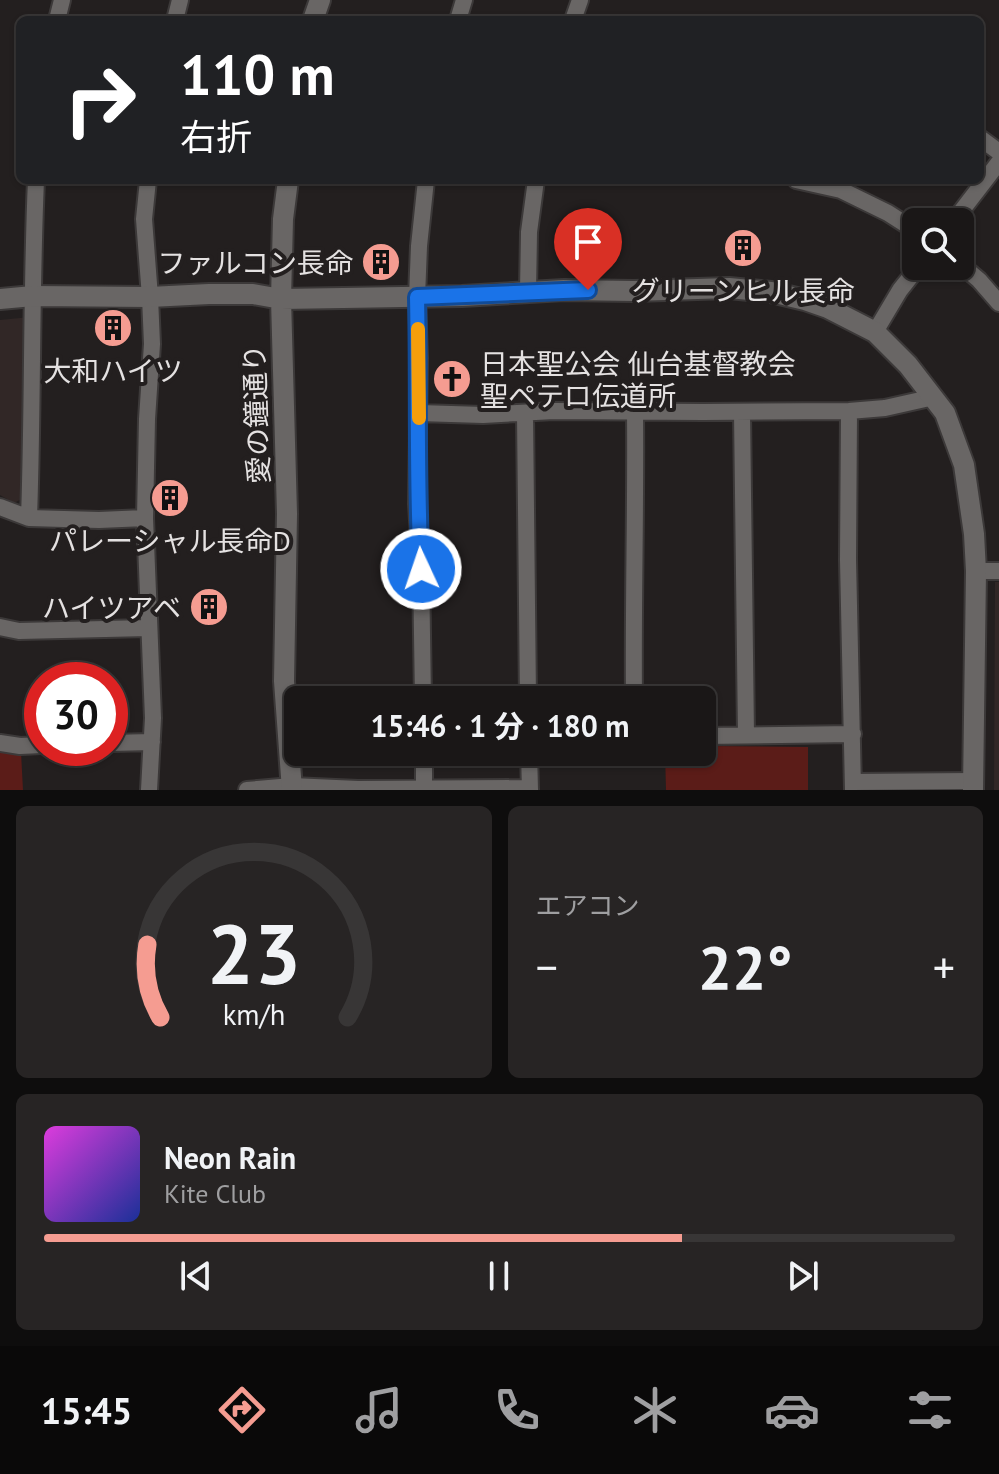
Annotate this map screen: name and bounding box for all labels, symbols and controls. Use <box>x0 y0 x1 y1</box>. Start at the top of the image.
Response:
text: 110 m <box>180 38 335 110</box>
icon: right <box>48 48 152 152</box>
text: 右折 <box>180 113 252 160</box>
pin <box>554 208 622 290</box>
map controls <box>902 208 974 280</box>
button: search <box>902 208 974 280</box>
icon: arrive <box>566 220 610 264</box>
building icon: グリーンヒル長命 <box>722 227 764 269</box>
building icon: ファルコン長命 <box>360 241 402 283</box>
place label: ファルコン長命 <box>158 244 353 281</box>
place label: グリーンヒル長命 <box>632 272 854 309</box>
building icon: 大和ハイツ <box>92 307 134 349</box>
street label: 愛の鐘通り <box>235 343 277 485</box>
place label: 日本聖公会 仙台基督教会 聖ペテロ伝道所 <box>480 345 795 414</box>
place label: 大和ハイツ <box>43 352 183 389</box>
church icon: 日本聖公会 仙台基督教会 聖ペテロ伝道所 <box>431 358 473 400</box>
building icon: パレーシャル長命D <box>149 477 191 519</box>
place label: パレーシャル長命D <box>49 522 291 559</box>
position arrow <box>379 527 463 611</box>
building icon: ハイツアベ <box>188 586 230 628</box>
place label: ハイツアベ <box>42 589 181 626</box>
speed limit sign: 30 <box>24 662 128 766</box>
text: 15:46 · 1 分 · 180 m <box>370 706 630 745</box>
text: エアコン <box>536 889 640 922</box>
text: 23 <box>207 899 301 1007</box>
text: 22° <box>698 928 792 1006</box>
text: − <box>536 938 558 995</box>
text: + <box>933 938 955 995</box>
text: km/h <box>222 996 285 1033</box>
text: Neon Rain <box>164 1138 296 1177</box>
text: Kite Club <box>164 1177 266 1210</box>
icon: previous <box>174 1254 218 1298</box>
icon: pause <box>477 1254 521 1298</box>
icon: next <box>781 1254 825 1298</box>
icon: directions <box>214 1382 270 1438</box>
icon: music <box>351 1382 407 1438</box>
icon: phone <box>489 1382 545 1438</box>
icon: climate <box>627 1382 683 1438</box>
icon: car <box>764 1382 820 1438</box>
icon: filters <box>902 1382 958 1438</box>
text: 15:45 <box>41 1387 132 1434</box>

